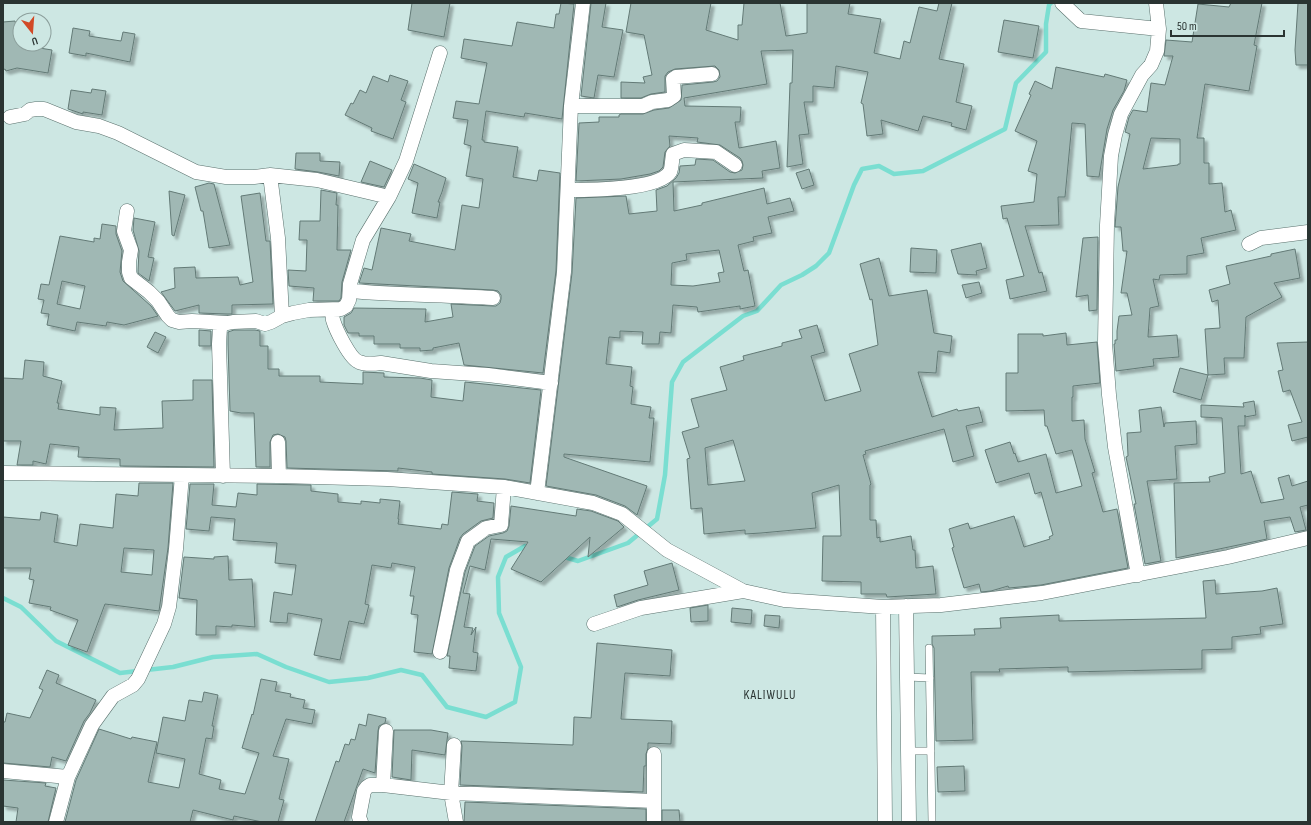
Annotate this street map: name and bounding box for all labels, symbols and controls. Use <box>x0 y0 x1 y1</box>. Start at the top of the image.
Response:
north arrow <box>12 12 52 52</box>
scale bar <box>1171 12 1284 38</box>
text: 50 m <box>1177 19 1197 34</box>
text: U <box>30 34 39 48</box>
district label: KALIWULU <box>744 687 796 703</box>

